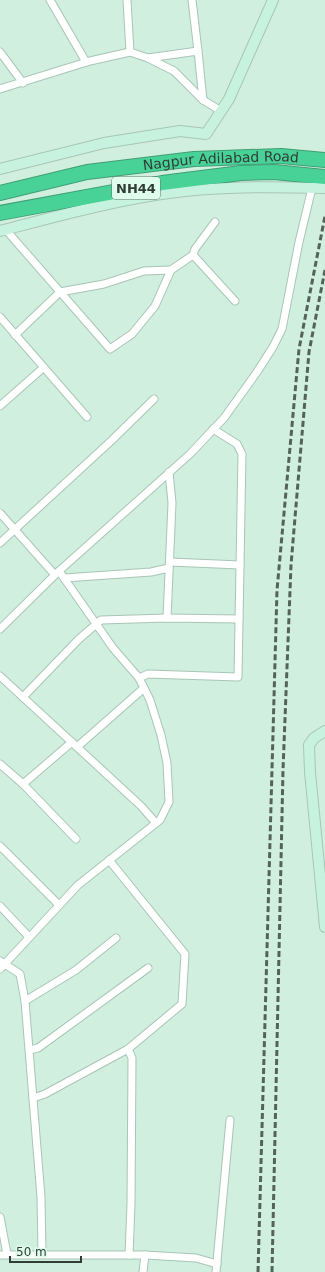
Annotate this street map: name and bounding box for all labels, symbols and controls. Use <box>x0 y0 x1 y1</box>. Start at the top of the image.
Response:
street label: Nagpur Adilabad Road <box>142 148 300 173</box>
road number: NH44 <box>112 177 160 199</box>
scale bar <box>10 1238 81 1264</box>
text: 50 m <box>16 1245 47 1259</box>

